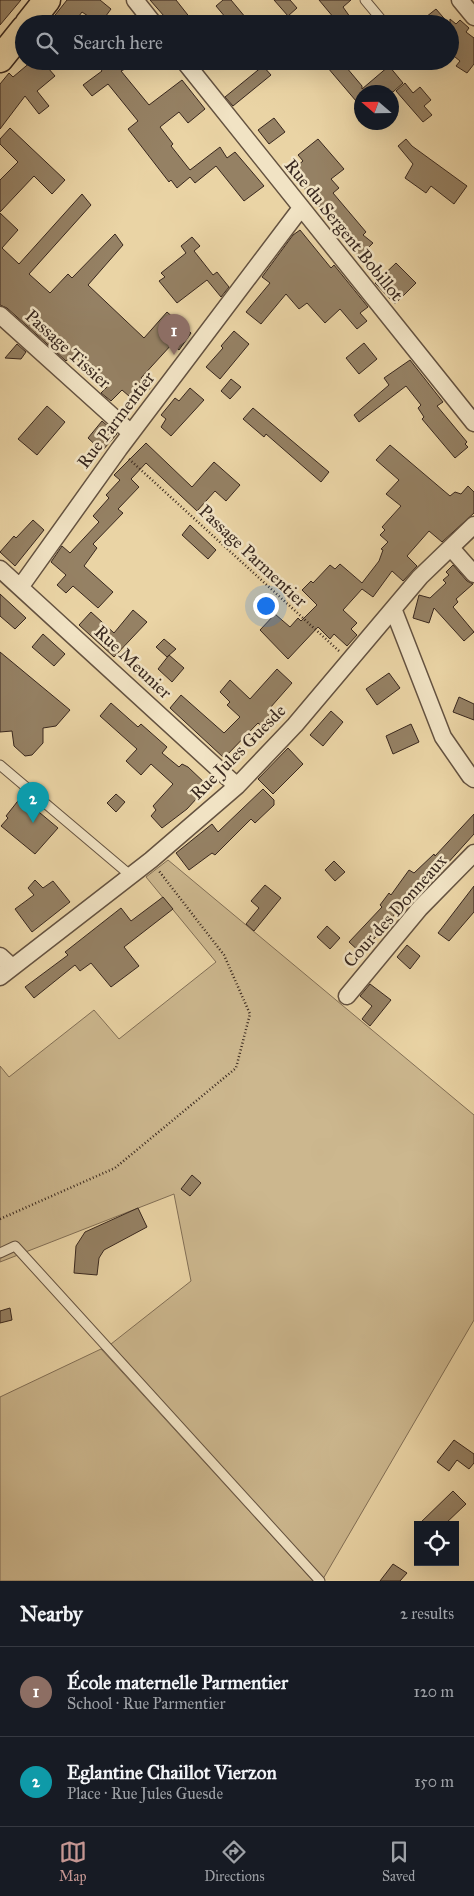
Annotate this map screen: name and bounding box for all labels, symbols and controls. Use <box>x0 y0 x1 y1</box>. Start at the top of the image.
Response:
search box <box>15 15 459 70</box>
icon: search <box>33 29 61 57</box>
text: Search here <box>73 31 163 54</box>
north arrow <box>354 85 399 130</box>
street label: Rue du Sergent Bobillot <box>279 155 408 307</box>
street label: Passage Tissier <box>20 305 116 394</box>
pin: 1 <box>158 314 190 355</box>
street label: Rue Parmentier <box>72 367 160 473</box>
street label: Passage Parmentier <box>194 500 312 613</box>
your location <box>253 593 279 619</box>
street label: Rue Meunier <box>90 621 176 704</box>
street label: Rue Jules Guesde <box>186 700 291 805</box>
pin: 2 <box>17 782 49 823</box>
street label: Cour des Donneaux <box>339 850 451 972</box>
map controls <box>414 1521 459 1566</box>
button: locate <box>414 1521 459 1566</box>
text: Nearby <box>20 1601 83 1627</box>
text: 2 results <box>400 1604 454 1623</box>
text: École maternelle Parmentier <box>67 1671 288 1694</box>
text: 1 <box>33 1682 39 1701</box>
text: 120 m <box>414 1682 454 1701</box>
text: School · Rue Parmentier <box>67 1694 225 1713</box>
text: Eglantine Chaillot Vierzon <box>67 1761 277 1784</box>
text: 2 <box>32 1772 40 1791</box>
text: 150 m <box>414 1772 454 1791</box>
text: Place · Rue Jules Guesde <box>67 1784 223 1803</box>
tab: Map <box>59 1838 87 1885</box>
tab: Directions <box>204 1838 265 1885</box>
tab: Saved <box>382 1838 415 1885</box>

